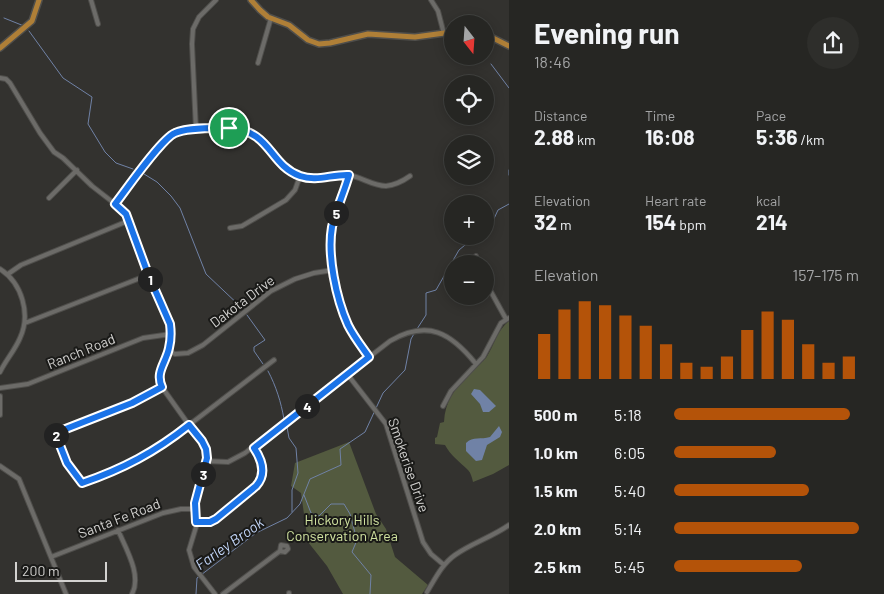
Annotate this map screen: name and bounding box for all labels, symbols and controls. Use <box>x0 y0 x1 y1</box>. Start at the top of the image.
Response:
north arrow <box>444 15 494 65</box>
map controls <box>444 15 494 305</box>
text: Evening run <box>534 16 680 50</box>
button: share <box>807 17 859 69</box>
text: 18:46 <box>534 52 570 71</box>
button: locate <box>444 75 494 125</box>
pin <box>208 107 250 149</box>
text: Distance <box>534 107 587 124</box>
text: Time <box>645 107 675 124</box>
text: Pace <box>756 107 786 124</box>
icon: arrive <box>215 114 243 142</box>
text: 2.88 <box>534 124 574 149</box>
text: 16:08 <box>645 124 695 149</box>
text: 5:36 <box>756 124 798 149</box>
text: km <box>574 131 596 148</box>
text: /km <box>798 131 825 148</box>
button: layers <box>444 135 494 185</box>
text: Elevation <box>534 192 590 209</box>
text: Heart rate <box>645 192 706 209</box>
text: kcal <box>756 192 780 209</box>
button: + <box>444 195 494 245</box>
pin: 5 <box>324 200 348 226</box>
text: 5 <box>333 205 340 222</box>
text: 32 <box>534 209 557 234</box>
text: 154 <box>645 209 676 234</box>
text: 214 <box>756 209 788 234</box>
text: m <box>557 216 572 233</box>
text: bpm <box>676 216 706 233</box>
button: − <box>444 255 494 305</box>
text: Elevation <box>534 265 598 284</box>
text: 157–175 m <box>793 265 859 284</box>
pin: 1 <box>138 266 162 292</box>
text: 1 <box>148 271 153 288</box>
street label: Dakota Drive <box>206 271 278 331</box>
street label: Ranch Road <box>45 330 117 372</box>
pin: 4 <box>294 394 320 418</box>
text: 4 <box>303 398 312 415</box>
text: 500 m <box>534 405 577 424</box>
text: 5:18 <box>614 405 642 424</box>
street label: Smokerise Drive <box>385 416 433 514</box>
pin: 2 <box>44 422 68 448</box>
text: 2 <box>53 427 60 444</box>
text: 1.0 km <box>534 443 578 462</box>
text: 6:05 <box>614 443 645 462</box>
pin: 3 <box>190 462 216 486</box>
text: 3 <box>200 466 207 483</box>
text: 1.5 km <box>534 481 578 500</box>
text: 5:40 <box>614 481 646 500</box>
street label: Santa Fe Road <box>76 495 162 541</box>
park label: Hickory Hills Conservation Area <box>286 511 398 544</box>
water label: Farley Brook <box>191 512 267 573</box>
text: 2.0 km <box>534 519 581 538</box>
text: 5:14 <box>614 519 642 538</box>
text: 2.5 km <box>534 557 581 576</box>
text: 5:45 <box>614 557 645 576</box>
scale bar <box>15 559 108 582</box>
text: 200 m <box>22 562 60 579</box>

